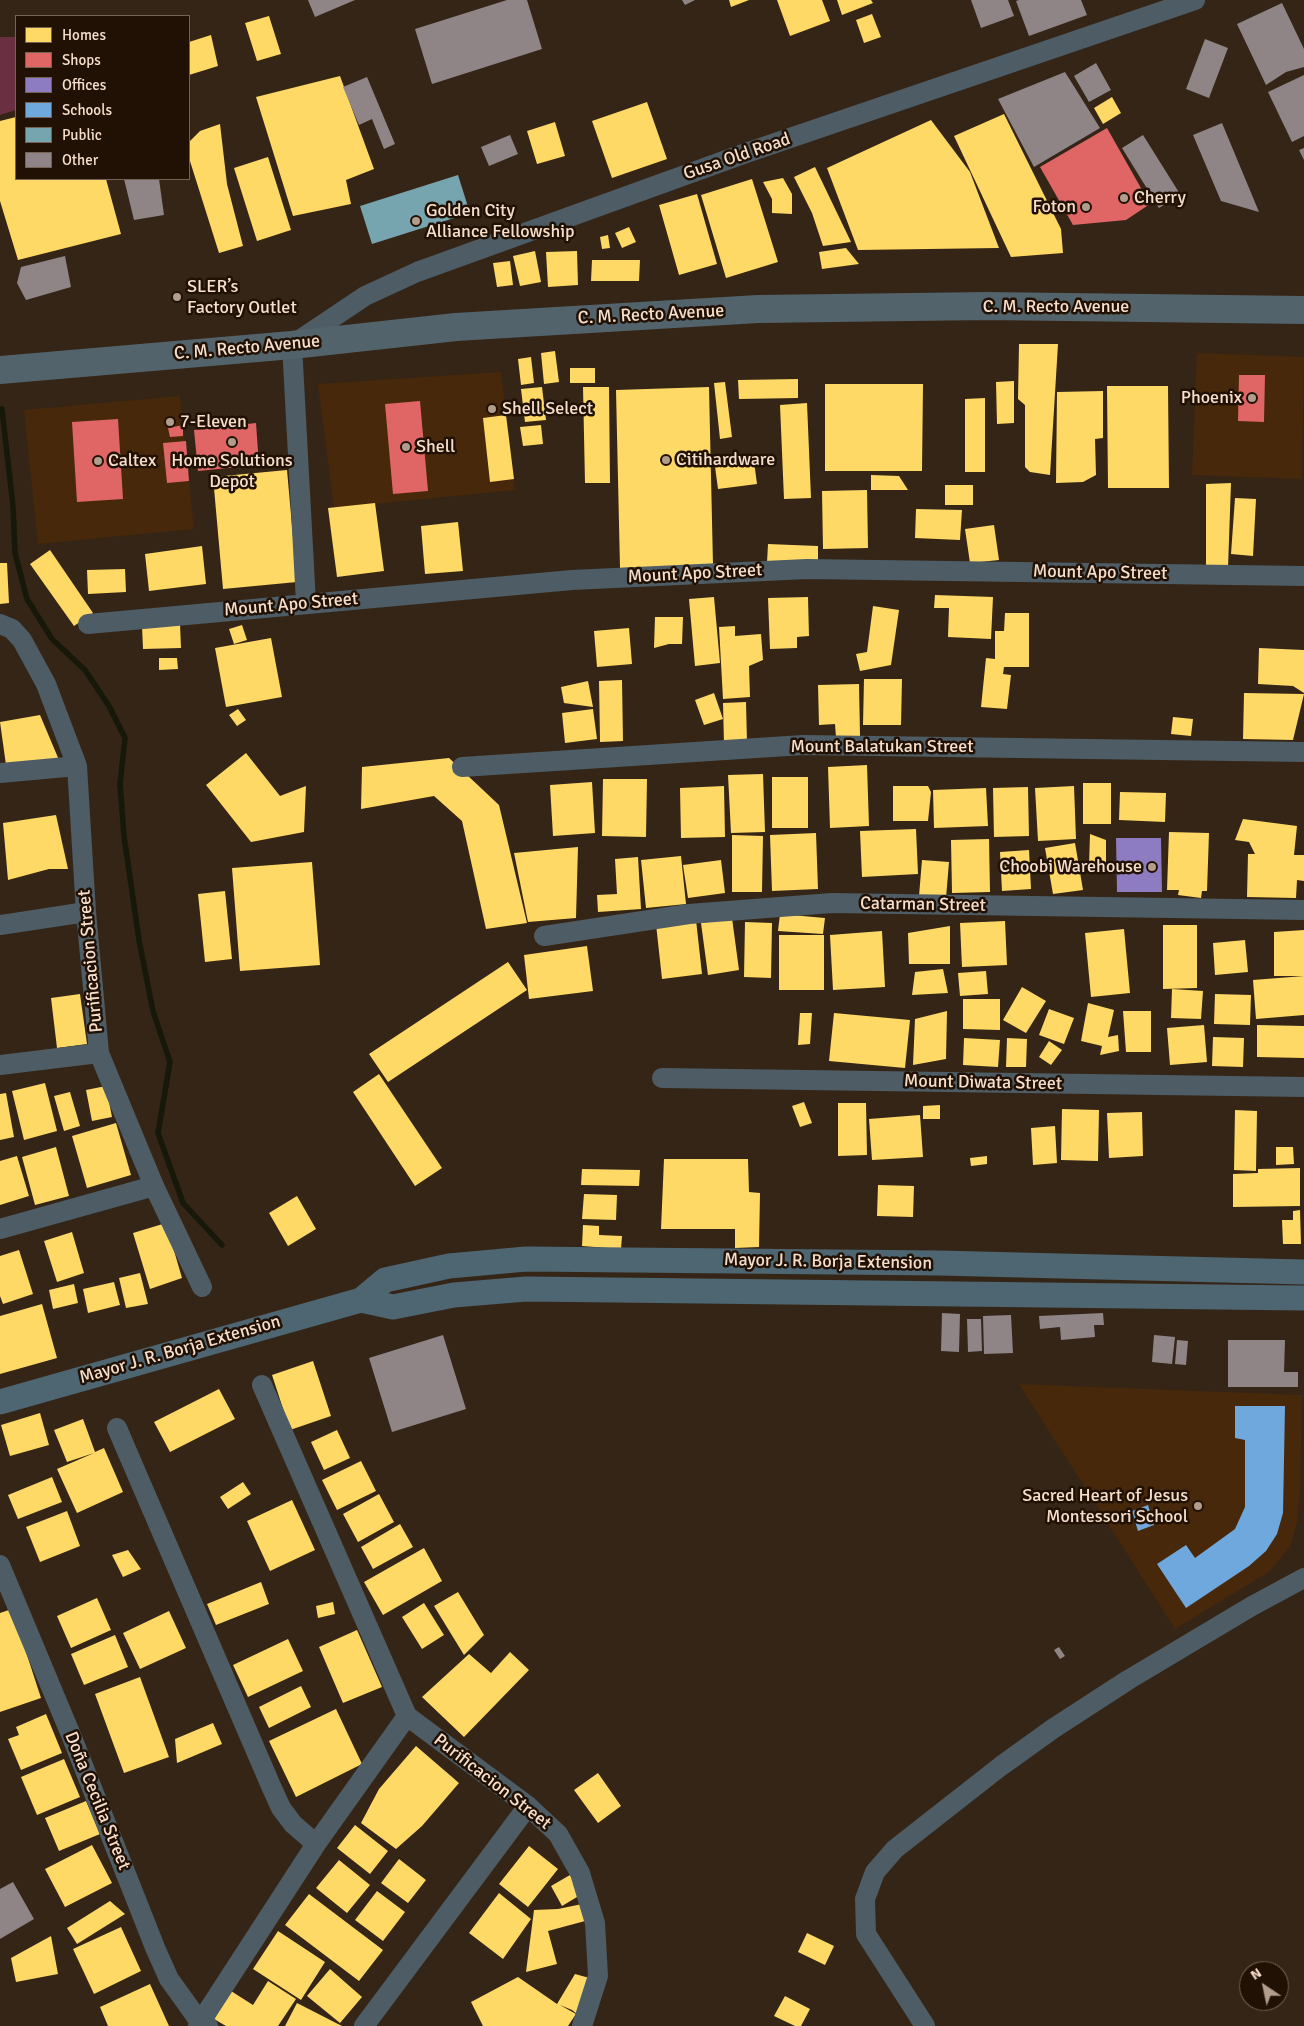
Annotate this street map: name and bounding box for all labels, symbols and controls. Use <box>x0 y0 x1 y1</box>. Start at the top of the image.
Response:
legend <box>15 15 190 180</box>
text: Homes <box>62 26 106 44</box>
text: Shops <box>62 51 101 69</box>
text: Offices <box>62 76 106 94</box>
text: Schools <box>62 101 112 119</box>
text: Public <box>62 126 102 144</box>
street label: Gusa Old Road <box>681 129 793 185</box>
text: Other <box>62 151 98 169</box>
place label: Cherry <box>1134 187 1186 209</box>
marker: Cherry <box>1118 192 1130 204</box>
place label: Foton <box>1033 196 1076 218</box>
place label: Golden City Alliance Fellowship <box>426 200 575 242</box>
marker: Foton <box>1080 201 1092 213</box>
marker: Golden City Alliance Fellowship <box>410 215 422 227</box>
place label: SLER’s Factory Outlet <box>187 276 297 318</box>
marker: SLER’s Factory Outlet <box>171 291 183 303</box>
street label: C. M. Recto Avenue <box>983 296 1129 318</box>
street label: C. M. Recto Avenue <box>577 300 725 330</box>
street label: C. M. Recto Avenue <box>173 331 321 365</box>
place label: Phoenix <box>1181 387 1242 409</box>
marker: Phoenix <box>1246 392 1258 404</box>
place label: Shell Select <box>502 398 593 420</box>
marker: Shell Select <box>486 403 498 415</box>
place label: 7-Eleven <box>180 411 247 433</box>
marker: 7-Eleven <box>164 416 176 428</box>
marker: Home Solutions Depot <box>226 436 238 448</box>
place label: Shell <box>416 436 455 458</box>
marker: Shell <box>400 441 412 453</box>
place label: Citihardware <box>676 449 775 471</box>
place label: Caltex <box>108 450 156 472</box>
place label: Home Solutions Depot <box>171 450 293 492</box>
marker: Citihardware <box>660 454 672 466</box>
marker: Caltex <box>92 455 104 467</box>
street label: Mount Apo Street <box>627 560 763 588</box>
street label: Mount Apo Street <box>1033 561 1167 585</box>
street label: Mount Apo Street <box>223 588 359 622</box>
street label: Mount Balatukan Street <box>790 736 974 758</box>
place label: Choobi Warehouse <box>999 856 1142 878</box>
marker: Choobi Warehouse <box>1146 861 1158 873</box>
street label: Purificacion Street <box>74 889 108 1033</box>
street label: Catarman Street <box>860 893 986 917</box>
street label: Mount Diwata Street <box>904 1071 1062 1095</box>
street label: Mayor J. R. Borja Extension <box>724 1249 932 1275</box>
street label: Mayor J. R. Borja Extension <box>77 1311 283 1389</box>
place label: Sacred Heart of Jesus Montessori School <box>1022 1485 1188 1528</box>
marker: Sacred Heart of Jesus Montessori School <box>1192 1500 1204 1512</box>
street label: Doña Cecilia Street <box>59 1729 135 1873</box>
street label: Purificacion Street <box>429 1729 555 1835</box>
north arrow <box>1239 1961 1289 2011</box>
text: N <box>1247 1964 1265 1984</box>

